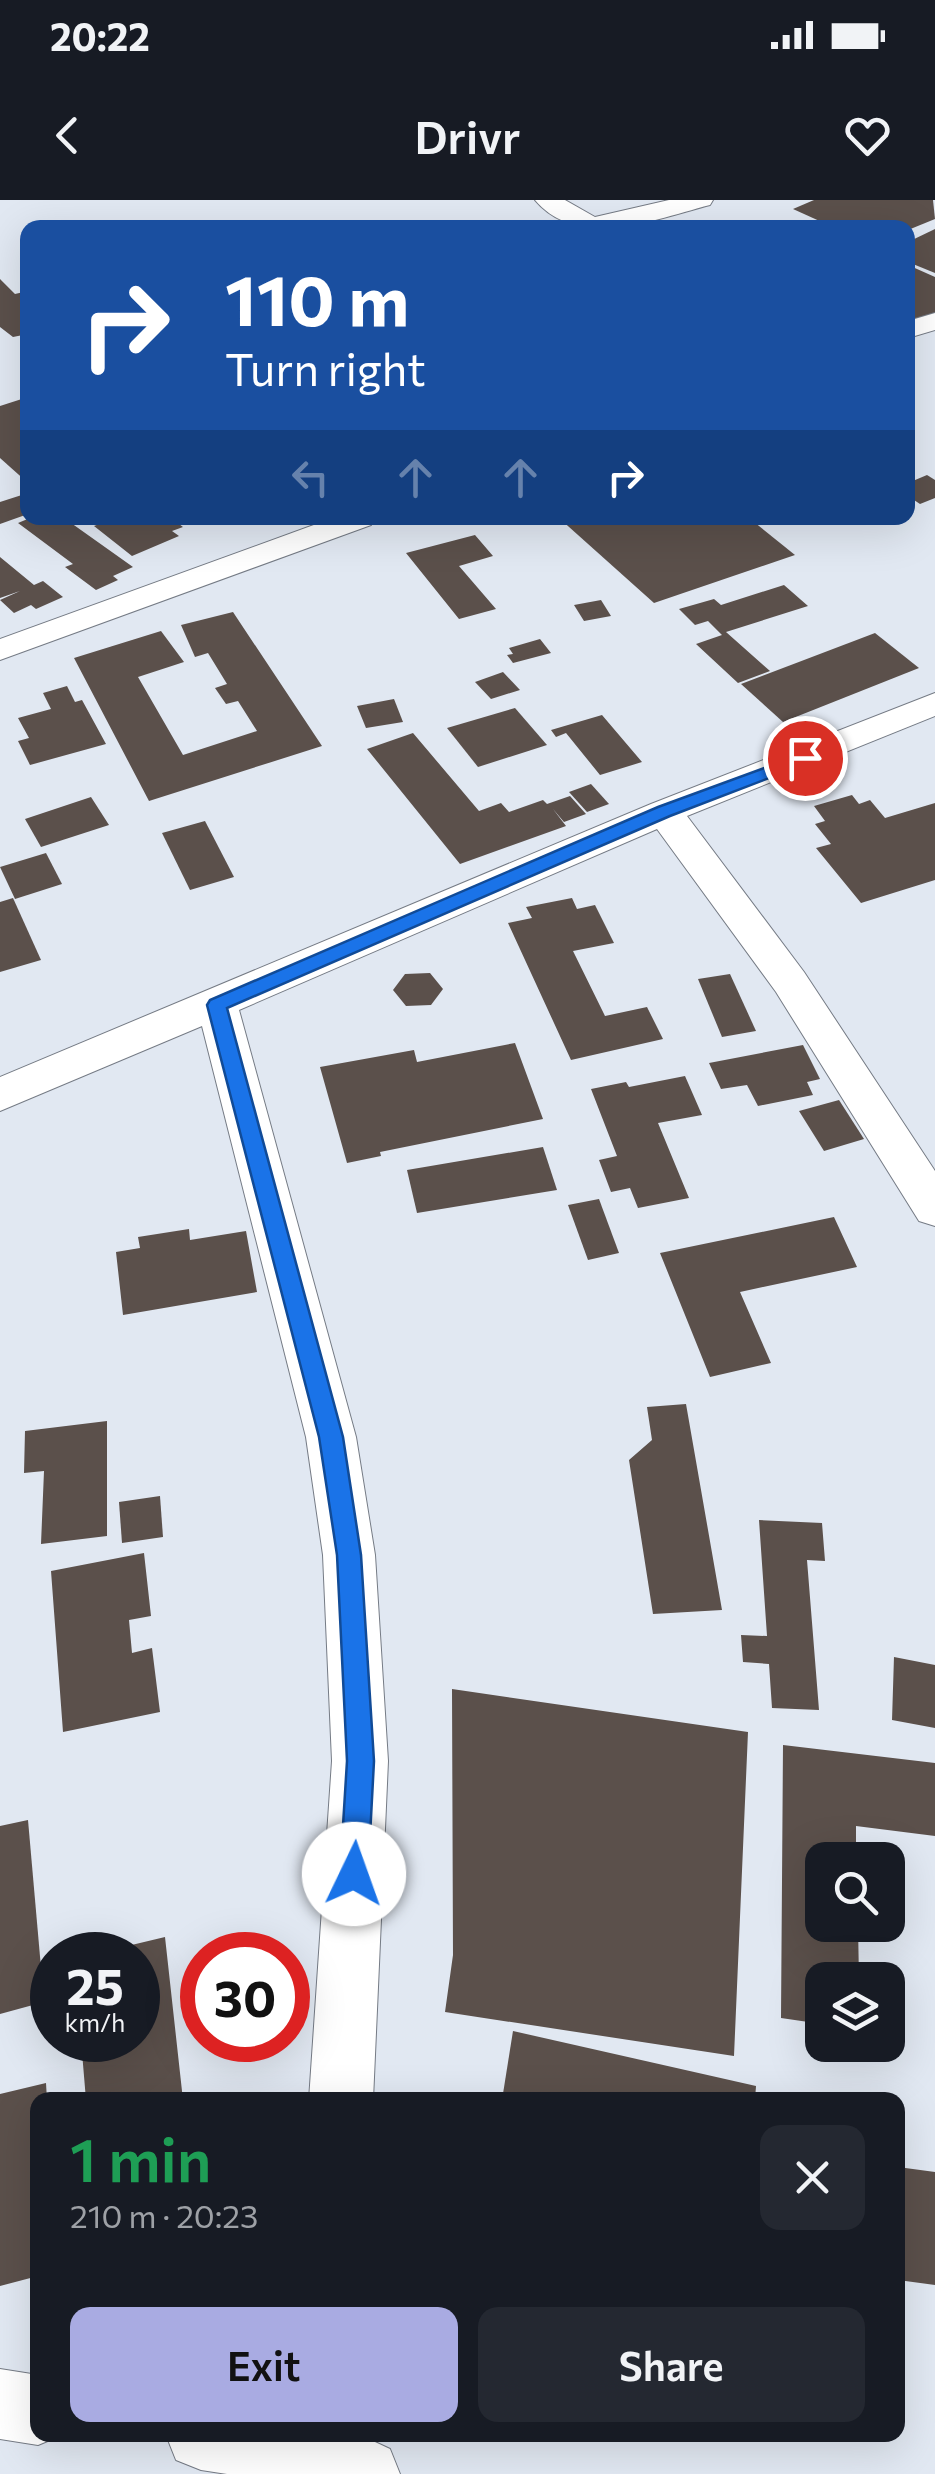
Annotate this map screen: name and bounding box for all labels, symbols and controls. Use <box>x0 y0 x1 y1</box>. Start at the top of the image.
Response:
text: 20:22 <box>50 12 150 59</box>
icon: back <box>40 108 95 163</box>
text: Drivr <box>415 108 520 163</box>
icon: heart <box>840 108 895 163</box>
text: 110 m <box>225 255 409 340</box>
icon: right <box>60 260 190 390</box>
text: Turn right <box>225 340 426 395</box>
icon: left <box>283 450 338 505</box>
icon: ahead <box>388 450 443 505</box>
icon: ahead <box>493 450 548 505</box>
icon: right <box>598 450 653 505</box>
pin <box>763 716 848 801</box>
icon: arrive <box>778 731 833 786</box>
position arrow <box>302 1822 406 1926</box>
map controls <box>805 1842 905 2062</box>
button: search <box>805 1842 905 1942</box>
speed limit sign: 30 <box>180 1932 310 2062</box>
text: 25 <box>66 1954 124 2015</box>
button: layers <box>805 1962 905 2062</box>
text: km/h <box>65 2007 125 2037</box>
text: 1 min <box>70 2121 211 2194</box>
button: close <box>760 2125 865 2230</box>
text: 210 m · 20:23 <box>70 2195 258 2235</box>
button: Exit <box>70 2307 458 2422</box>
button: Share <box>478 2307 865 2422</box>

